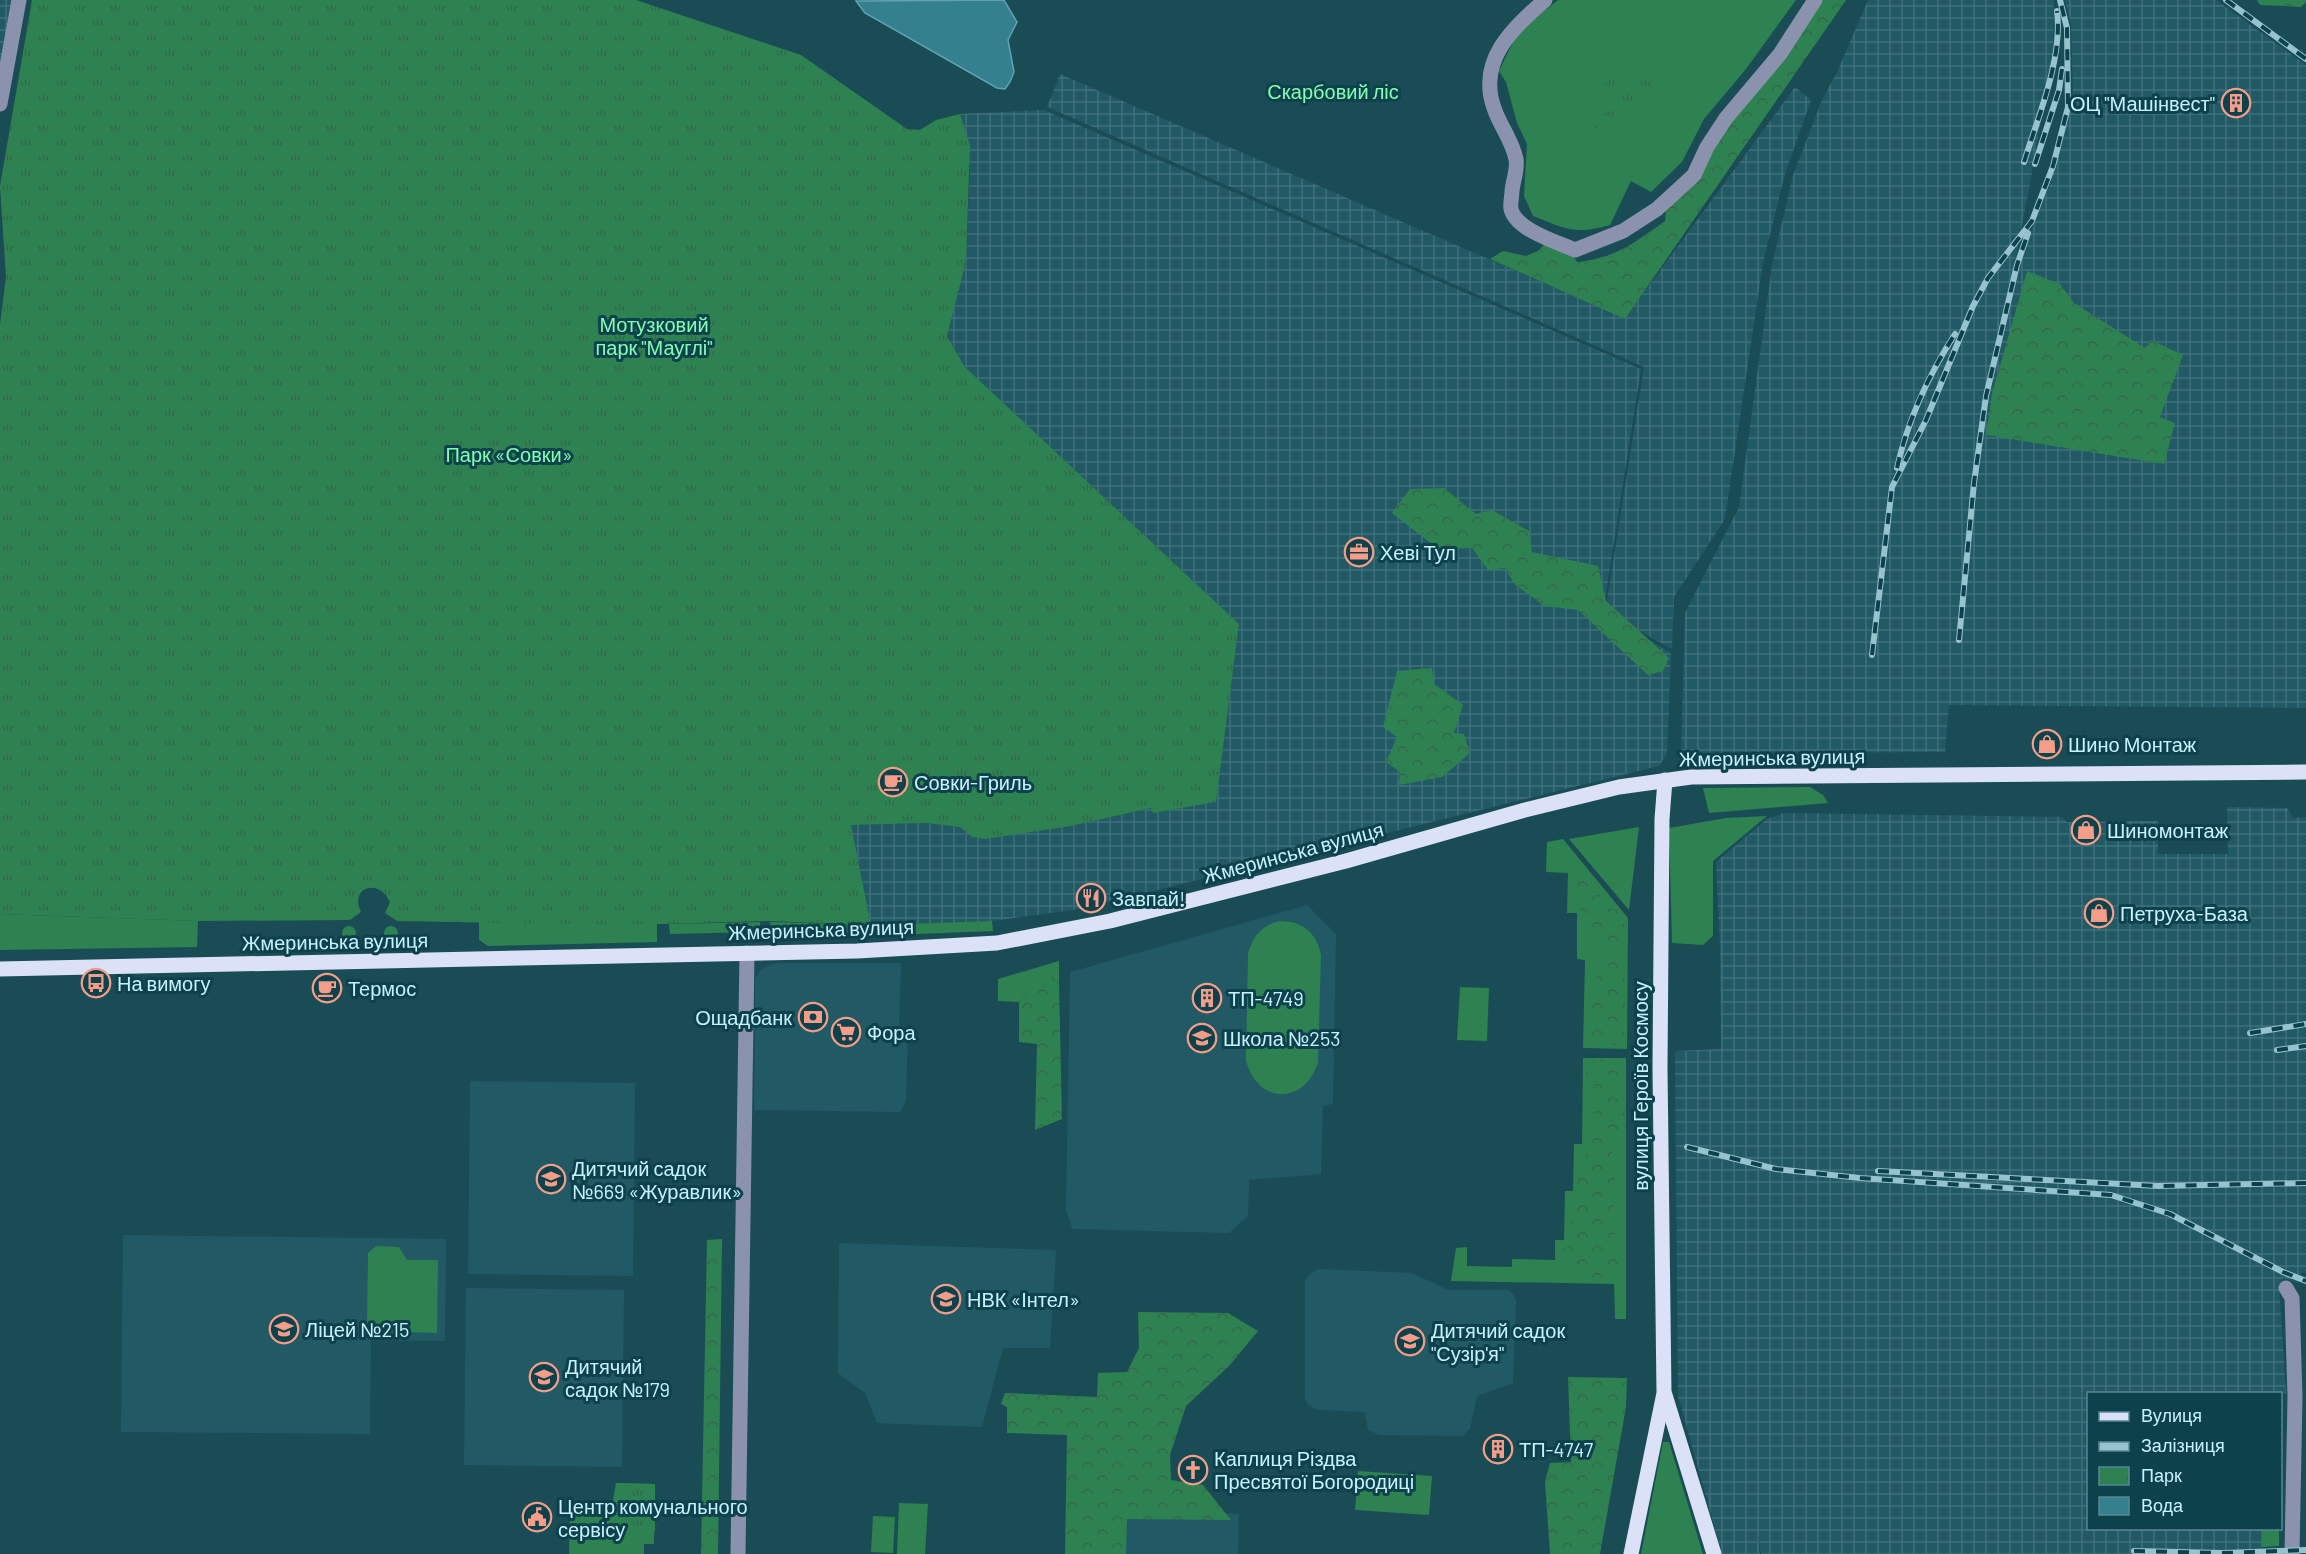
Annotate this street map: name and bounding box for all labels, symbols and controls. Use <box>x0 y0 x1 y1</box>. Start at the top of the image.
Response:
park label: Скарбовий ліс <box>1267 79 1399 103</box>
building icon: ОЦ "Машінвест" <box>2220 87 2252 119</box>
place label: ОЦ "Машінвест" <box>2070 91 2215 115</box>
park label: Мотузковий парк "Мауглі" <box>595 312 713 359</box>
park label: Парк «Совки» <box>445 442 573 466</box>
office icon: Хеві Тул <box>1343 536 1375 568</box>
place label: Хеві Тул <box>1380 540 1456 564</box>
shop icon: Шино Монтаж <box>2031 728 2063 760</box>
place label: Шино Монтаж <box>2068 732 2197 756</box>
street label: Жмеринська вулиця <box>1679 743 1865 771</box>
cafe icon: Совки-Гриль <box>877 766 909 798</box>
place label: Совки-Гриль <box>914 770 1032 794</box>
shop icon: Шиномонтаж <box>2070 814 2102 846</box>
street label: Жмеринська вулиця <box>1200 816 1386 888</box>
place label: Шиномонтаж <box>2107 818 2229 842</box>
restaurant icon: Завпай! <box>1075 882 1107 914</box>
place label: Завпай! <box>1112 886 1185 910</box>
shop icon: Петруха-База <box>2083 897 2115 929</box>
place label: Петруха-База <box>2120 901 2249 925</box>
street label: Жмеринська вулиця <box>727 914 915 944</box>
street label: Жмеринська вулиця <box>242 927 428 955</box>
bus stop icon: На вимогу <box>80 967 112 999</box>
place label: На вимогу <box>117 971 211 995</box>
cafe icon: Термос <box>311 972 343 1004</box>
place label: Термос <box>348 976 416 1000</box>
street label: вулиця Героїв Космосу <box>1628 981 1652 1191</box>
building icon: ТП-4749 <box>1191 982 1223 1014</box>
place label: ТП-4749 <box>1228 986 1304 1010</box>
bank icon: Ощадбанк <box>797 1001 829 1033</box>
place label: Ощадбанк <box>695 1005 792 1029</box>
supermarket icon: Фора <box>830 1016 862 1048</box>
place label: Фора <box>867 1020 916 1044</box>
school or university icon: Школа №253 <box>1186 1022 1218 1054</box>
place label: Школа №253 <box>1223 1026 1341 1050</box>
place label: Дитячий садок №669 «Журавлик» <box>572 1156 742 1203</box>
school or university icon: Дитячий садок №669 «Журавлик» <box>535 1163 567 1195</box>
school or university icon: НВК «Інтел» <box>930 1283 962 1315</box>
place label: НВК «Інтел» <box>967 1287 1080 1311</box>
school or university icon: Ліцей №215 <box>268 1313 300 1345</box>
place label: Ліцей №215 <box>305 1317 409 1341</box>
place label: Дитячий садок "Сузір'я" <box>1431 1318 1565 1365</box>
school or university icon: Дитячий садок "Сузір'я" <box>1394 1325 1426 1357</box>
place label: Дитячий садок №179 <box>565 1354 670 1401</box>
school or university icon: Дитячий садок №179 <box>528 1361 560 1393</box>
legend <box>2087 1392 2282 1530</box>
text: Вулиця <box>2141 1404 2202 1426</box>
building icon: ТП-4747 <box>1482 1433 1514 1465</box>
text: Залізниця <box>2141 1434 2225 1456</box>
place label: ТП-4747 <box>1519 1437 1594 1461</box>
place label: Каплиця Різдва Пресвятої Богородиці <box>1214 1446 1414 1493</box>
church icon: Каплиця Різдва Пресвятої Богородиці <box>1177 1454 1209 1486</box>
text: Парк <box>2141 1464 2182 1486</box>
place label: Центр комунального сервісу <box>558 1494 748 1541</box>
text: Вода <box>2141 1494 2184 1516</box>
public building icon: Центр комунального сервісу <box>521 1501 553 1533</box>

